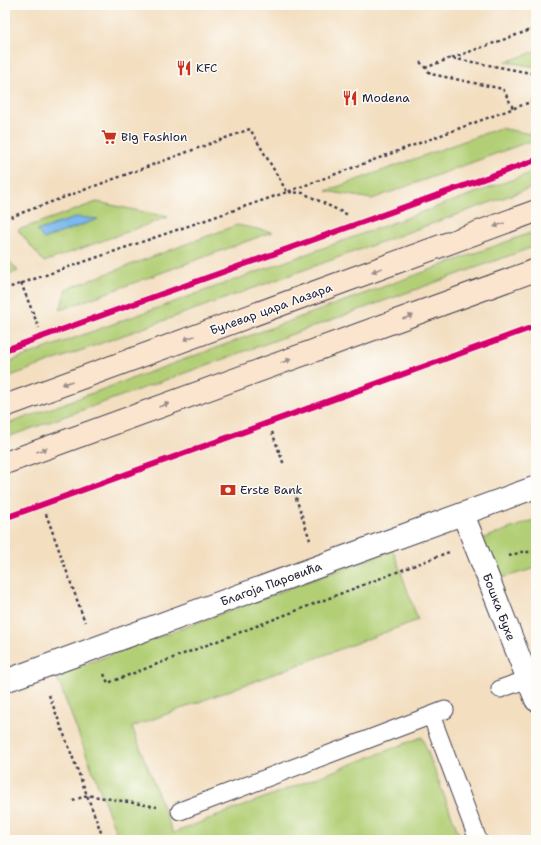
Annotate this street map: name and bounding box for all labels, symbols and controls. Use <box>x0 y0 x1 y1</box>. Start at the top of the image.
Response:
restaurant icon: KFC <box>175 59 193 77</box>
place label: KFC <box>196 60 217 76</box>
restaurant icon: Modena <box>341 89 359 107</box>
place label: Modena <box>362 90 410 106</box>
supermarket icon: Big Fashion <box>100 128 118 146</box>
place label: Big Fashion <box>121 129 187 145</box>
one-way arrow <box>493 222 505 228</box>
one-way arrow <box>371 267 383 273</box>
street label: Булевар цара Лазара <box>208 279 335 339</box>
one-way arrow <box>403 313 415 319</box>
one-way arrow <box>183 336 195 342</box>
one-way arrow <box>280 358 292 364</box>
one-way arrow <box>61 380 73 386</box>
one-way arrow <box>158 402 170 408</box>
one-way arrow <box>36 446 48 452</box>
bank icon: Erste Bank <box>219 481 237 499</box>
place label: Erste Bank <box>240 482 302 498</box>
street label: Благоја Паровића <box>218 558 324 610</box>
street label: Бошка Бухе <box>479 571 519 643</box>

